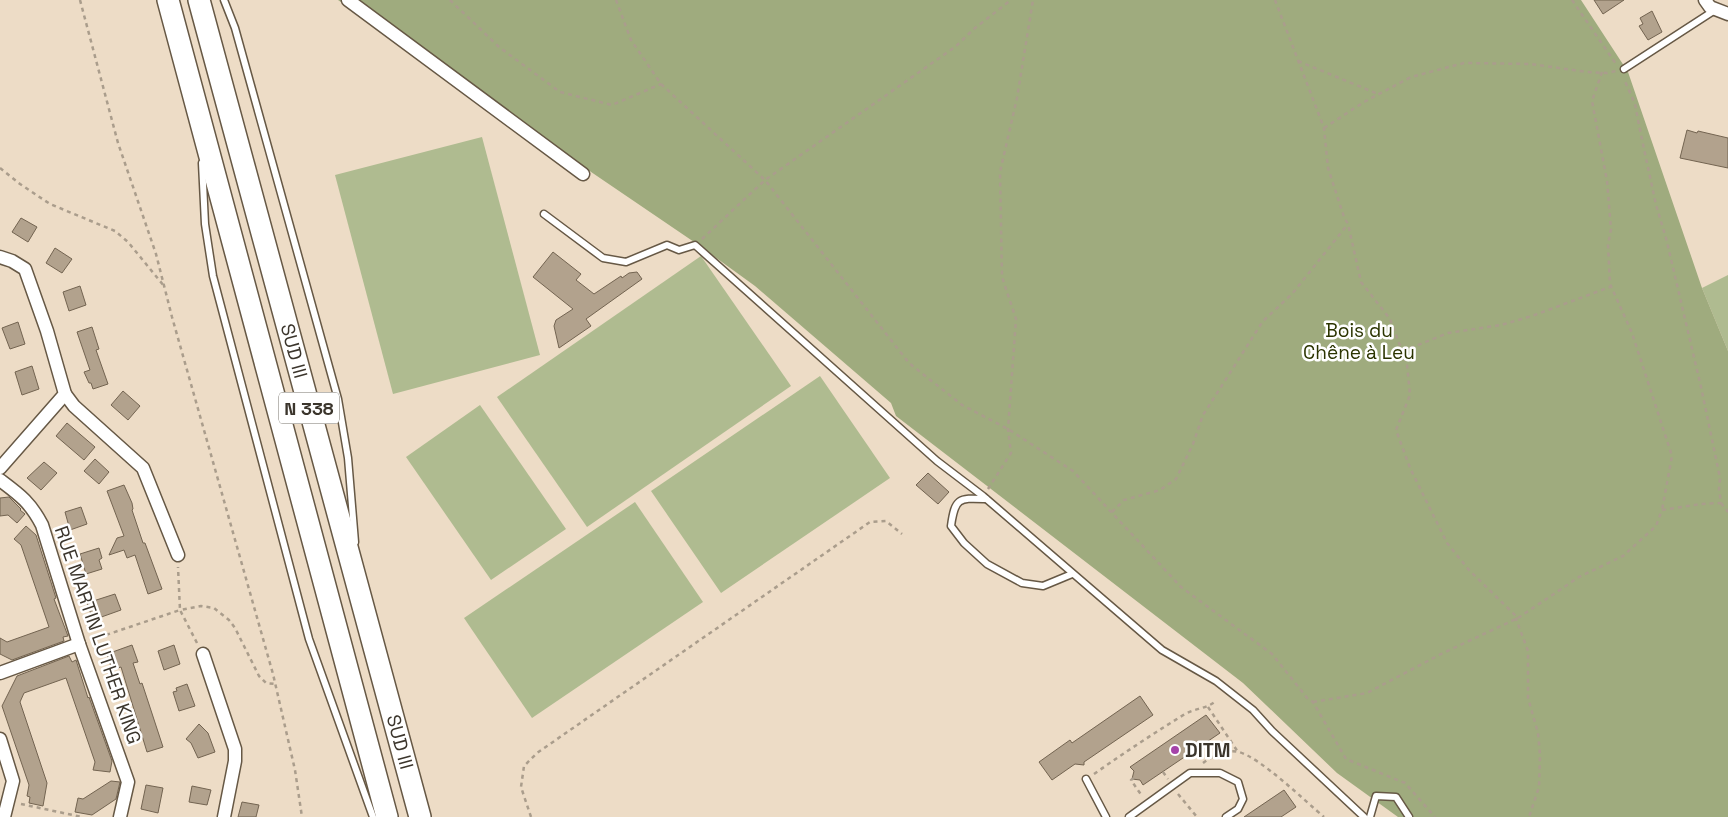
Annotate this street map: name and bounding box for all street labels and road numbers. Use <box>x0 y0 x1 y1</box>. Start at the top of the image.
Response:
street label: SUD III <box>275 321 313 381</box>
road number: N 338 <box>279 392 339 423</box>
street label: RUE MARTIN LUTHER KING <box>49 523 147 747</box>
street label: SUD III <box>381 712 419 772</box>

